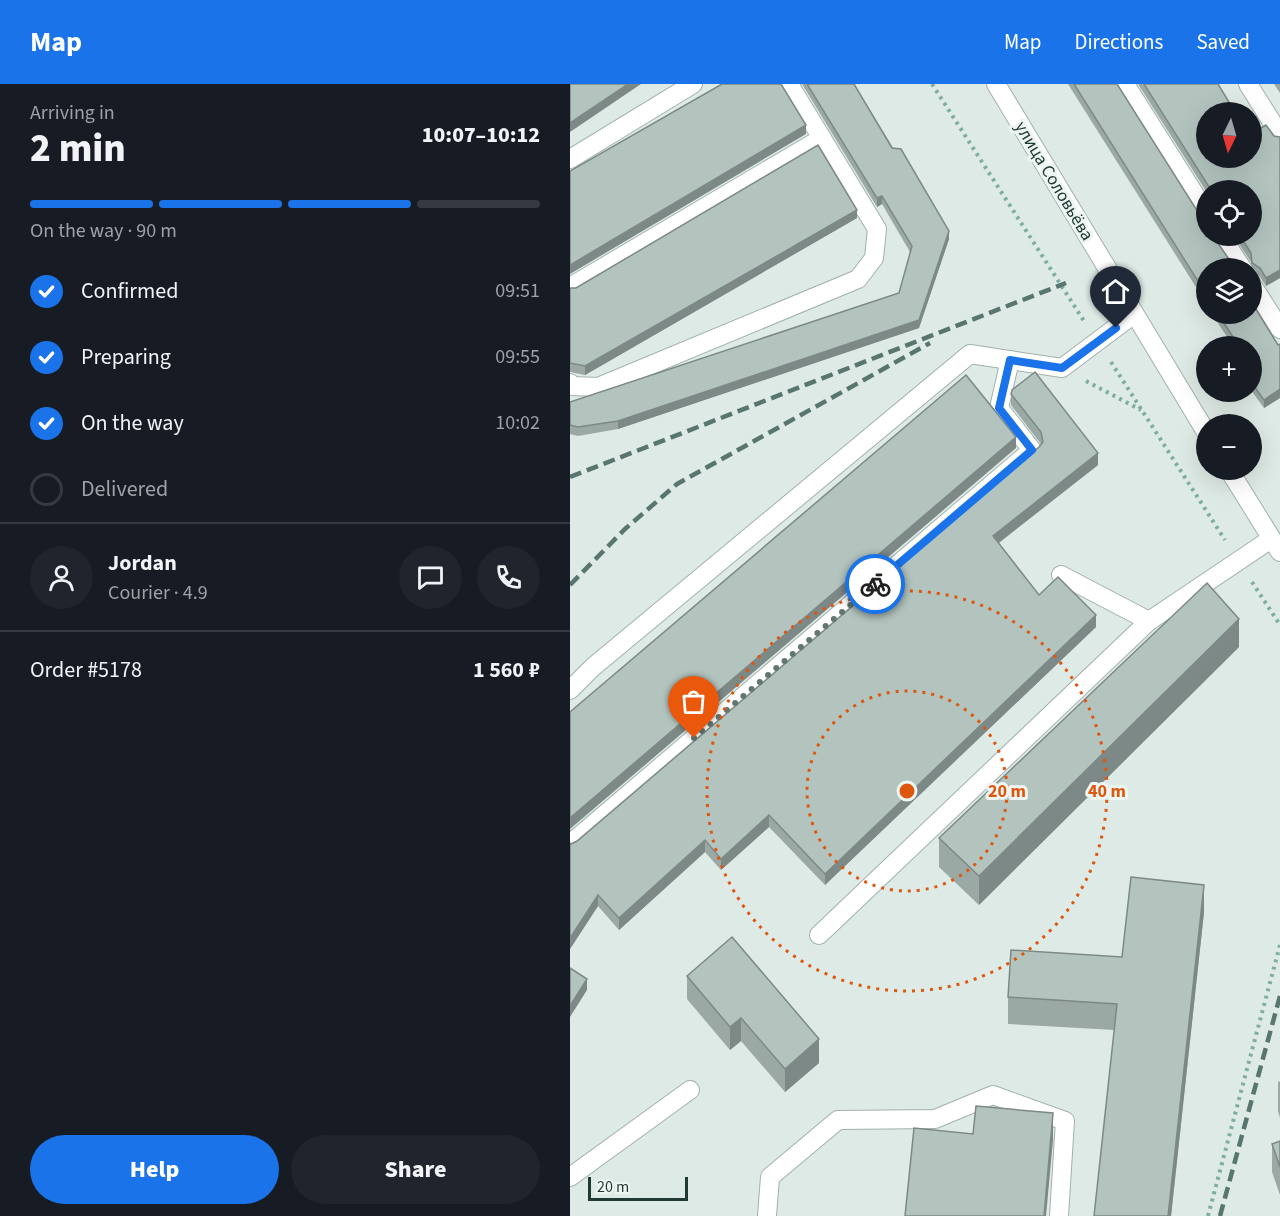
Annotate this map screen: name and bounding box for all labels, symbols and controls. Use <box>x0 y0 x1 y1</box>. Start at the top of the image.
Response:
text: Map <box>30 22 82 62</box>
text: Map <box>1004 27 1042 57</box>
text: Directions <box>1075 27 1163 57</box>
text: Saved <box>1196 27 1250 57</box>
text: Arriving in <box>30 99 115 127</box>
north arrow <box>1196 102 1262 168</box>
map controls <box>1196 102 1262 480</box>
street label: улица Соловьёва <box>1008 117 1100 245</box>
text: 10:07–10:12 <box>422 119 540 151</box>
text: 2 min <box>30 121 126 177</box>
button: locate <box>1196 180 1262 246</box>
text: On the way · 90 m <box>30 217 177 245</box>
button: layers <box>1196 258 1262 324</box>
pin <box>1090 266 1141 328</box>
icon: check <box>30 275 63 308</box>
text: Confirmed <box>81 275 178 307</box>
icon: home <box>1099 275 1132 308</box>
text: 09:51 <box>495 277 540 305</box>
button: + <box>1196 336 1262 402</box>
icon: check <box>30 341 63 374</box>
text: Preparing <box>81 341 171 373</box>
text: 09:55 <box>495 343 540 371</box>
icon: check <box>30 407 63 440</box>
text: On the way <box>81 407 184 439</box>
text: 10:02 <box>495 409 540 437</box>
button: − <box>1196 414 1262 480</box>
text: Delivered <box>81 473 168 505</box>
button: person <box>30 546 93 609</box>
button: chat <box>399 546 462 609</box>
button: phone <box>477 546 540 609</box>
text: Jordan <box>108 547 177 579</box>
courier <box>845 554 905 614</box>
icon: bike <box>859 568 892 601</box>
text: Courier · 4.9 <box>108 579 208 607</box>
text: Order #5178 <box>30 654 142 686</box>
text: 1 560 ₽ <box>473 654 540 686</box>
pin <box>668 676 719 738</box>
icon: bag <box>677 685 710 718</box>
text: 20 m <box>988 779 1026 804</box>
text: 40 m <box>1088 779 1126 804</box>
centre of rings <box>897 781 917 801</box>
button: Help <box>30 1135 279 1204</box>
button: Share <box>291 1135 540 1204</box>
scale bar <box>588 1174 688 1202</box>
text: 20 m <box>597 1176 629 1198</box>

